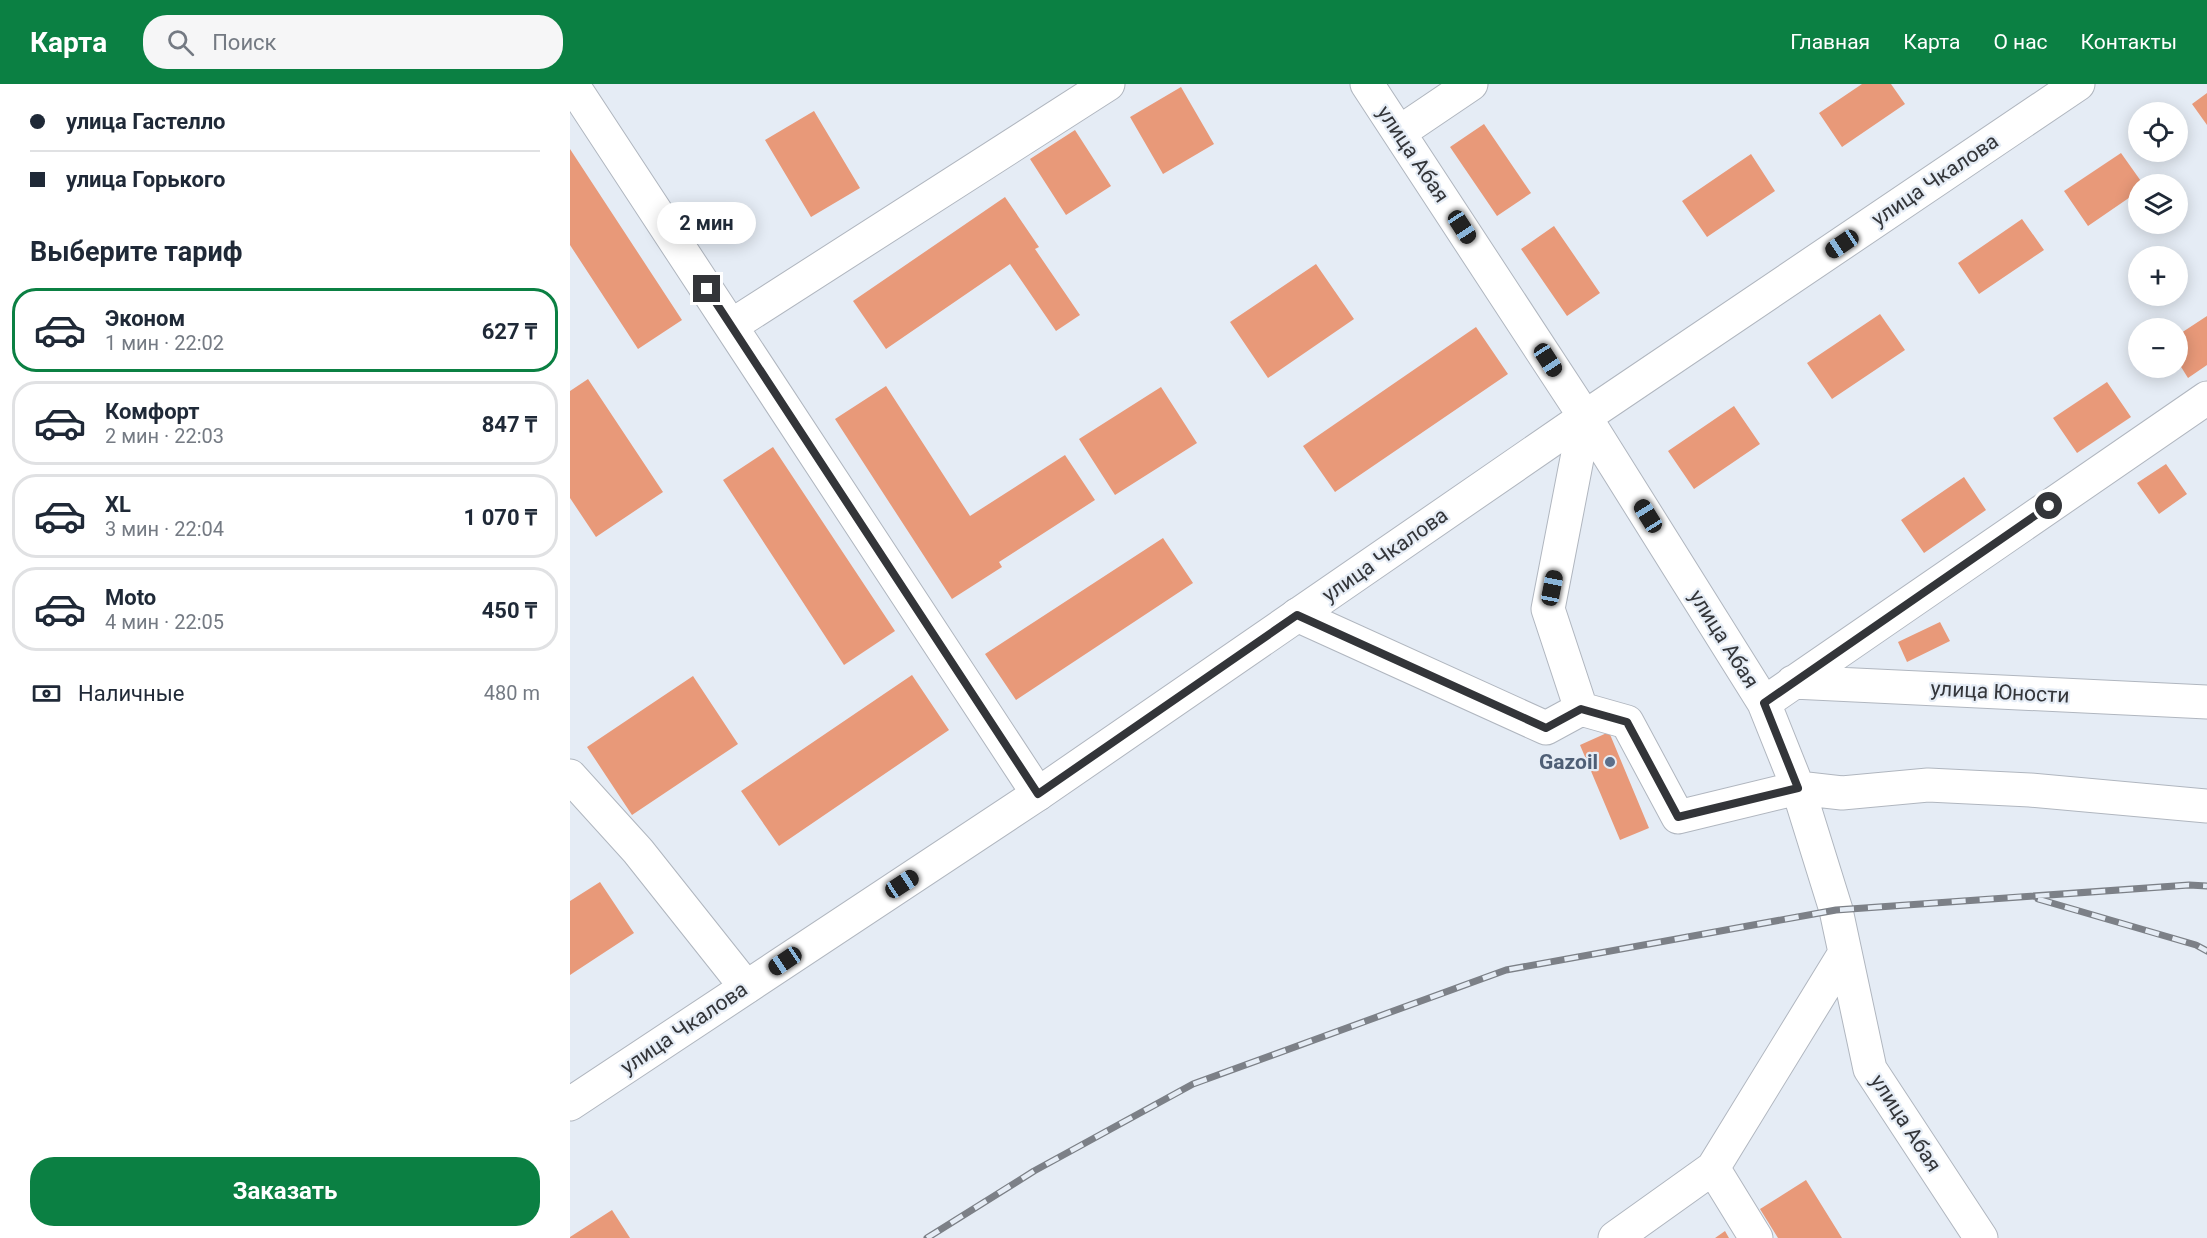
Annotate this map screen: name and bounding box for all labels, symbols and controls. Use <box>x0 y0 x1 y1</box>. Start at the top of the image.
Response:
search box <box>143 15 563 69</box>
text: Карта <box>30 26 107 59</box>
icon: search <box>164 26 197 59</box>
text: Поиск <box>212 30 277 55</box>
text: Главная <box>1790 30 1870 54</box>
text: Карта <box>1903 30 1960 54</box>
text: О нас <box>1993 30 2048 54</box>
text: Контакты <box>2081 30 2177 54</box>
street label: улица Абая <box>1372 101 1454 207</box>
map controls <box>2128 102 2188 378</box>
button: locate <box>2128 102 2188 162</box>
text: улица Гастелло <box>66 109 226 134</box>
street label: улица Чкалова <box>1867 129 2003 231</box>
text: улица Горького <box>66 167 225 192</box>
button: layers <box>2128 174 2188 234</box>
callout: 2 мин <box>658 202 756 244</box>
car <box>1445 207 1479 247</box>
text: 2 мин <box>679 211 734 235</box>
car <box>1822 226 1862 262</box>
text: Выберите тариф <box>30 236 242 268</box>
button: + <box>2128 246 2188 306</box>
route end <box>693 275 720 302</box>
icon: car <box>33 303 87 357</box>
text: Эконом <box>105 306 185 331</box>
button: − <box>2128 318 2188 378</box>
text: 627 ₸ <box>482 319 537 344</box>
text: 1 мин · 22:02 <box>105 331 224 355</box>
car <box>1531 340 1565 380</box>
icon: car <box>33 396 87 450</box>
text: Комфорт <box>105 399 200 424</box>
text: 847 ₸ <box>482 412 537 437</box>
text: 2 мин · 22:03 <box>105 424 224 448</box>
icon: car <box>33 489 87 543</box>
text: XL <box>105 492 131 517</box>
route start <box>2035 492 2062 519</box>
car <box>1631 496 1665 536</box>
street label: улица Чкалова <box>1318 503 1452 607</box>
text: 1 070 ₸ <box>464 505 537 530</box>
text: 3 мин · 22:04 <box>105 517 224 541</box>
car <box>1540 569 1564 607</box>
icon: car <box>33 582 87 636</box>
text: Moto <box>105 585 156 610</box>
street label: улица Абая <box>1684 586 1764 692</box>
text: 450 ₸ <box>482 598 537 623</box>
text: 4 мин · 22:05 <box>105 610 224 634</box>
street label: улица Юности <box>1930 676 2070 708</box>
icon: cash <box>30 677 63 710</box>
text: Наличные <box>78 681 184 706</box>
text: 480 m <box>484 681 540 705</box>
place label: Gazoil <box>1539 750 1598 774</box>
marker: Gazoil <box>1603 755 1617 769</box>
car <box>882 867 922 901</box>
car <box>765 943 805 979</box>
street label: улица Чкалова <box>616 977 752 1079</box>
street label: улица Абая <box>1866 1070 1946 1176</box>
button: Заказать <box>30 1157 540 1226</box>

